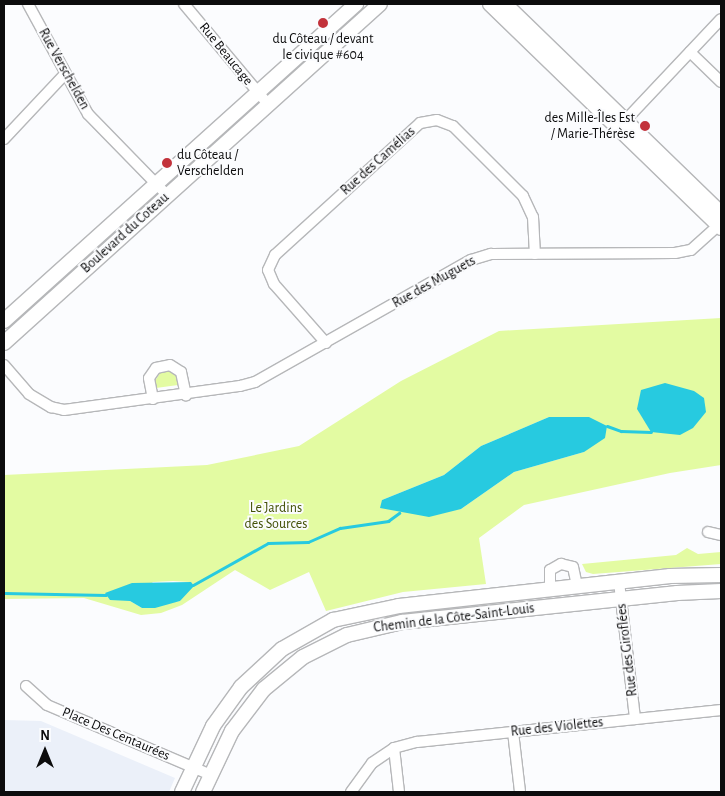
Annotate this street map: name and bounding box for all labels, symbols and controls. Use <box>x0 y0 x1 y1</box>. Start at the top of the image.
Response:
marker: du Côteau / devant le civique #604 <box>317 17 329 29</box>
street label: Rue Beaucage <box>196 19 256 89</box>
street label: Rue Verschelden <box>35 25 93 113</box>
place label: du Côteau / devant le civique #604 <box>273 31 373 64</box>
place label: des Mille-Îles Est / Marie-Thérèse <box>545 110 635 142</box>
marker: des Mille-Îles Est / Marie-Thérèse <box>639 120 651 132</box>
street label: Rue des Camélias <box>337 123 419 199</box>
place label: du Côteau / Verschelden <box>177 147 244 180</box>
marker: du Côteau / Verschelden <box>161 157 173 169</box>
street label: Boulevard du Coteau <box>78 189 172 277</box>
street label: Rue des Muguets <box>389 252 479 312</box>
park label: Le Jardins des Sources <box>245 500 307 532</box>
street label: Chemin de la Côte-Saint-Louis <box>373 600 535 636</box>
street label: Rue des Giroflées <box>613 603 641 697</box>
street label: Place Des Centaurées <box>60 704 172 764</box>
street label: Rue des Violettes <box>510 714 604 740</box>
north arrow <box>20 726 70 776</box>
text: N <box>40 729 50 743</box>

